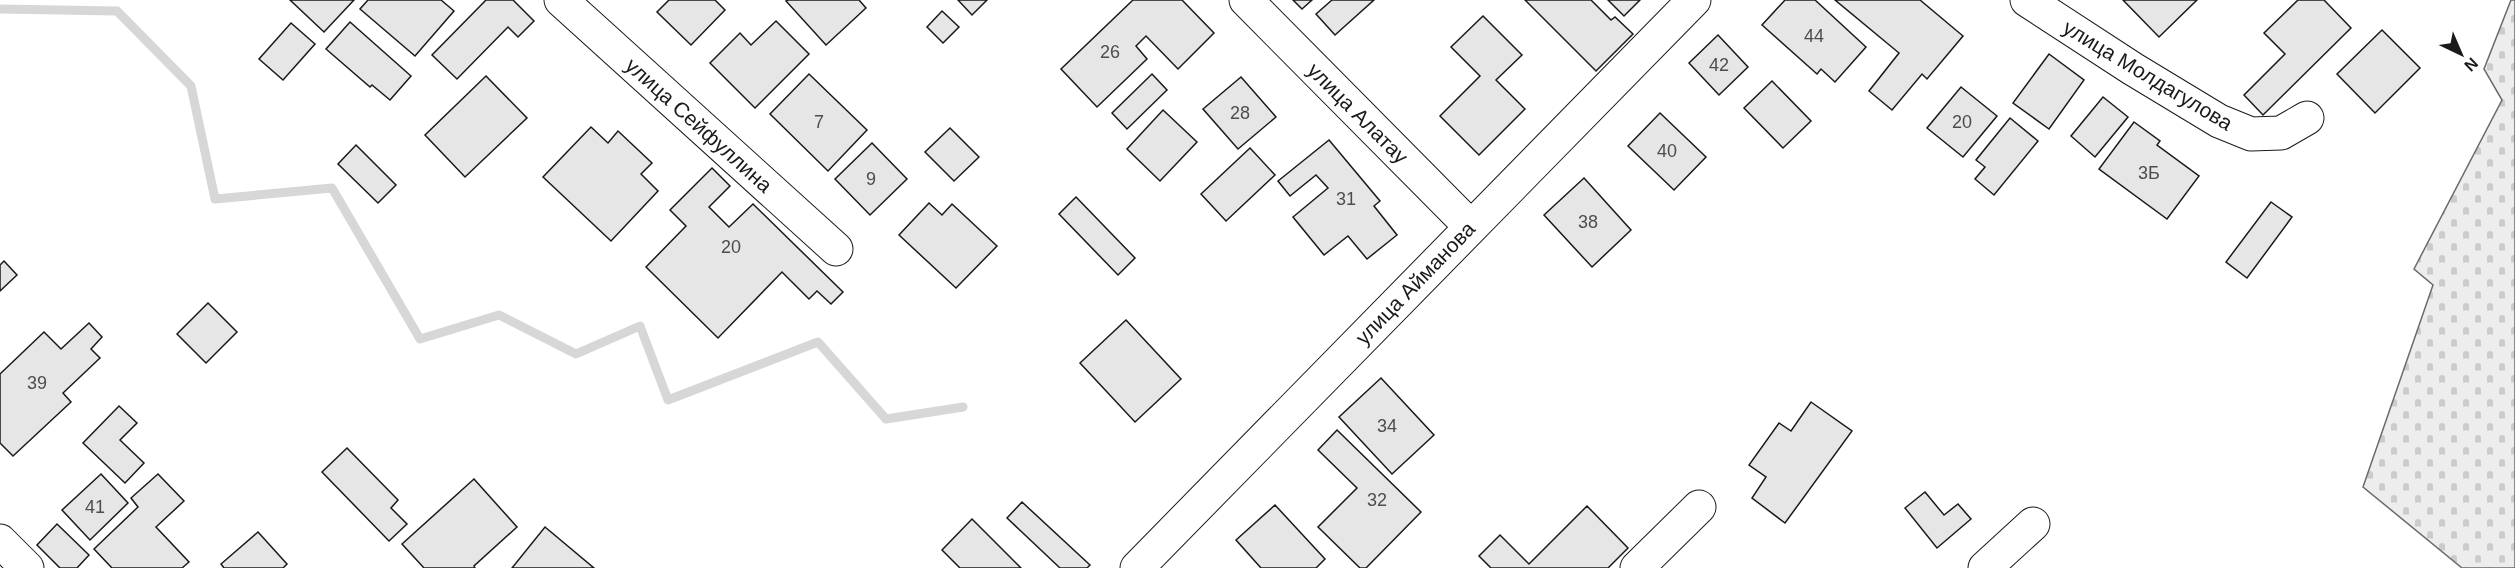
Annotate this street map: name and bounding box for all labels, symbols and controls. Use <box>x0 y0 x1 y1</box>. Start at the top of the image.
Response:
street label: улица Молдагулова <box>2059 15 2237 135</box>
north arrow <box>2431 24 2491 84</box>
house number: 44 <box>1804 26 1824 46</box>
house number: 26 <box>1100 42 1120 62</box>
street label: улица Сейфуллина <box>621 53 777 197</box>
text: N <box>2461 54 2481 75</box>
house number: 42 <box>1709 55 1729 75</box>
street label: улица Алатау <box>1303 58 1413 168</box>
house number: 28 <box>1230 103 1250 123</box>
house number: 7 <box>814 112 824 132</box>
house number: 20 <box>1952 112 1972 132</box>
house number: 40 <box>1657 141 1677 161</box>
house number: 3Б <box>2138 163 2160 183</box>
house number: 9 <box>866 169 876 189</box>
house number: 31 <box>1336 189 1356 209</box>
house number: 38 <box>1578 212 1598 232</box>
street label: улица Айманова <box>1351 217 1480 349</box>
house number: 20 <box>721 237 741 257</box>
house number: 39 <box>27 373 47 393</box>
house number: 34 <box>1377 416 1397 436</box>
house number: 32 <box>1367 490 1387 510</box>
house number: 41 <box>85 497 105 517</box>

